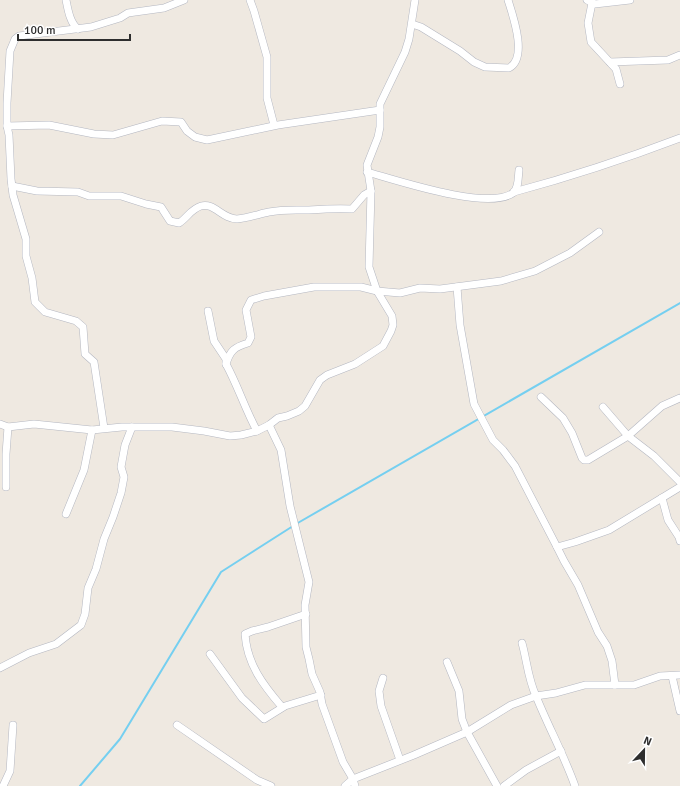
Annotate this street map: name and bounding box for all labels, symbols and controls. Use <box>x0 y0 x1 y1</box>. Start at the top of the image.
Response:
scale bar <box>18 16 130 42</box>
text: 100 m <box>24 23 56 38</box>
north arrow <box>624 730 664 770</box>
text: N <box>642 734 654 749</box>

